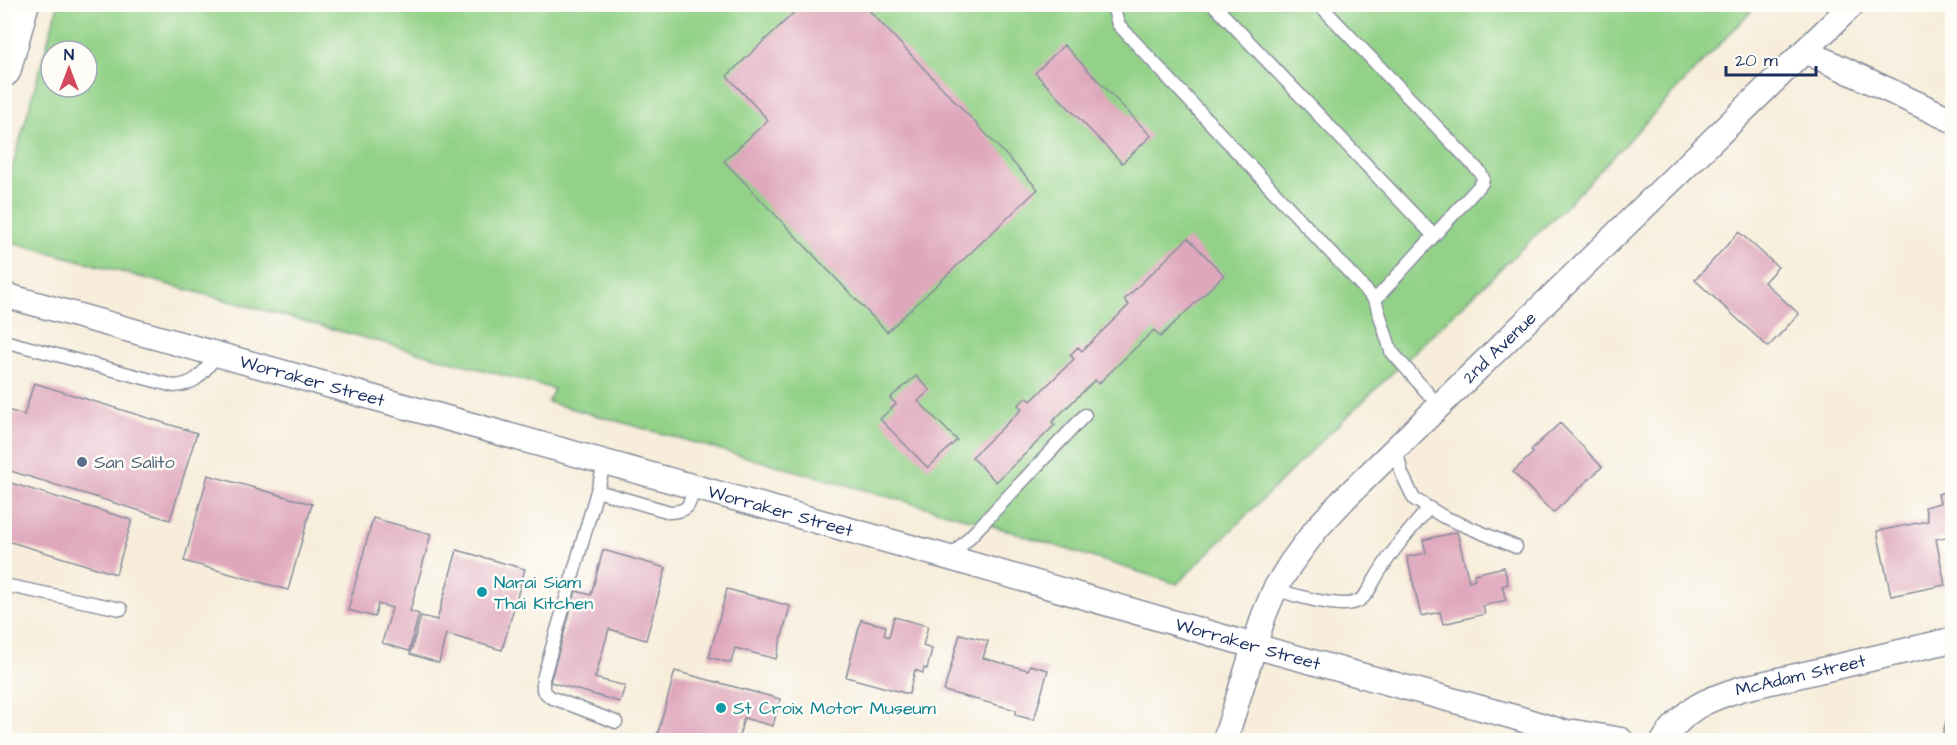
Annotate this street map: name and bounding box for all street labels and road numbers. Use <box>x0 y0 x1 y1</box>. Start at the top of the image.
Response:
street label: 2nd Avenue <box>1457 305 1542 389</box>
street label: Worraker Street <box>237 349 388 413</box>
street label: Worraker Street <box>705 479 857 543</box>
street label: Worraker Street <box>1173 611 1324 676</box>
street label: McAdam Street <box>1733 648 1869 702</box>

